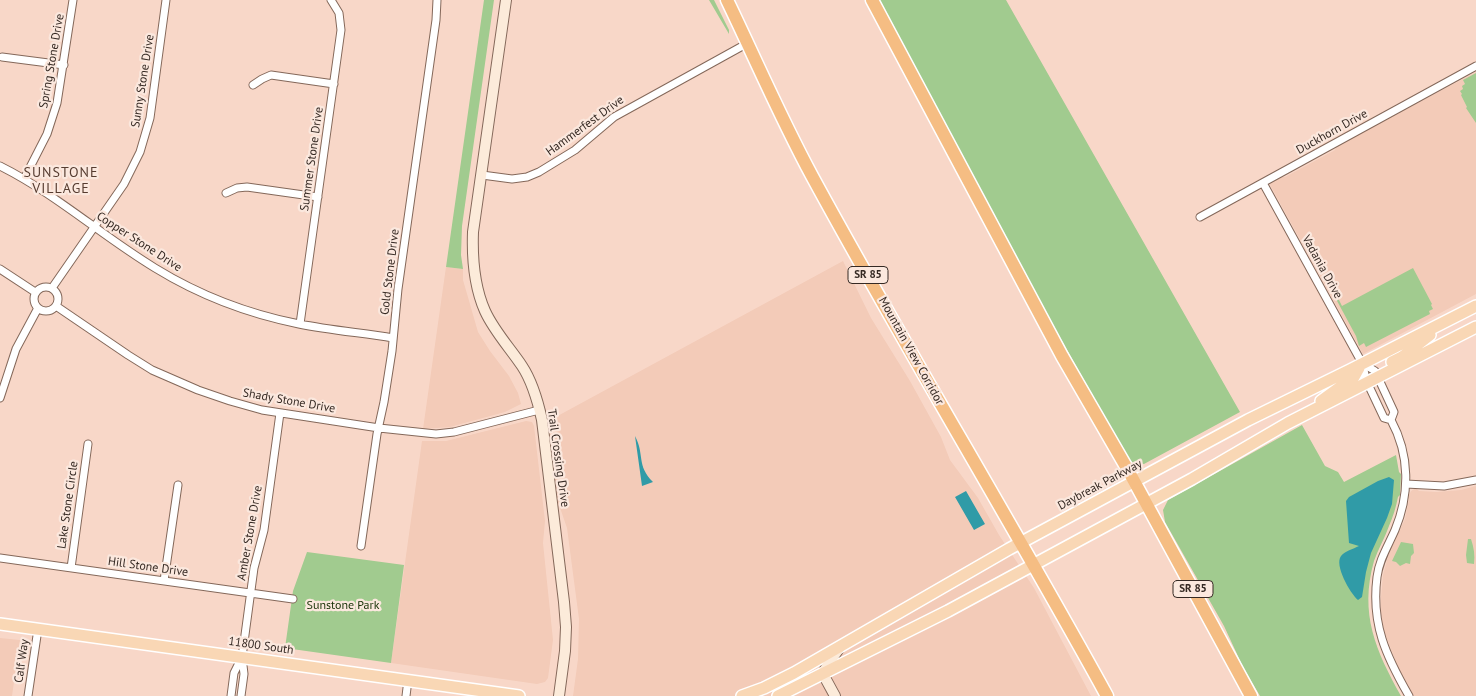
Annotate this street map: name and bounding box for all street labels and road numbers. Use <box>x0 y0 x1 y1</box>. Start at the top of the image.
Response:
street label: Spring Stone Drive <box>37 13 67 109</box>
street label: Sunny Stone Drive <box>129 33 157 129</box>
street label: Hammerfest Drive <box>543 93 627 159</box>
street label: Summer Stone Drive <box>298 106 326 212</box>
street label: Duckhorn Drive <box>1294 107 1370 157</box>
street label: Copper Stone Drive <box>94 209 184 275</box>
street label: Gold Stone Drive <box>378 228 402 316</box>
street label: Vadania Drive <box>1299 233 1345 301</box>
road number: SR 85 <box>848 266 888 284</box>
street label: Mountain View Corridor <box>875 295 947 407</box>
street label: Shady Stone Drive <box>242 386 336 416</box>
street label: Trail Crossing Drive <box>544 408 572 508</box>
street label: Daybreak Parkway <box>1055 457 1145 513</box>
street label: Lake Stone Circle <box>55 460 81 550</box>
street label: Amber Stone Drive <box>235 484 265 582</box>
street label: Hill Stone Drive <box>107 554 189 580</box>
road number: SR 85 <box>1173 580 1213 598</box>
street label: 11800 South <box>227 634 295 658</box>
street label: Calf Way <box>12 638 32 684</box>

